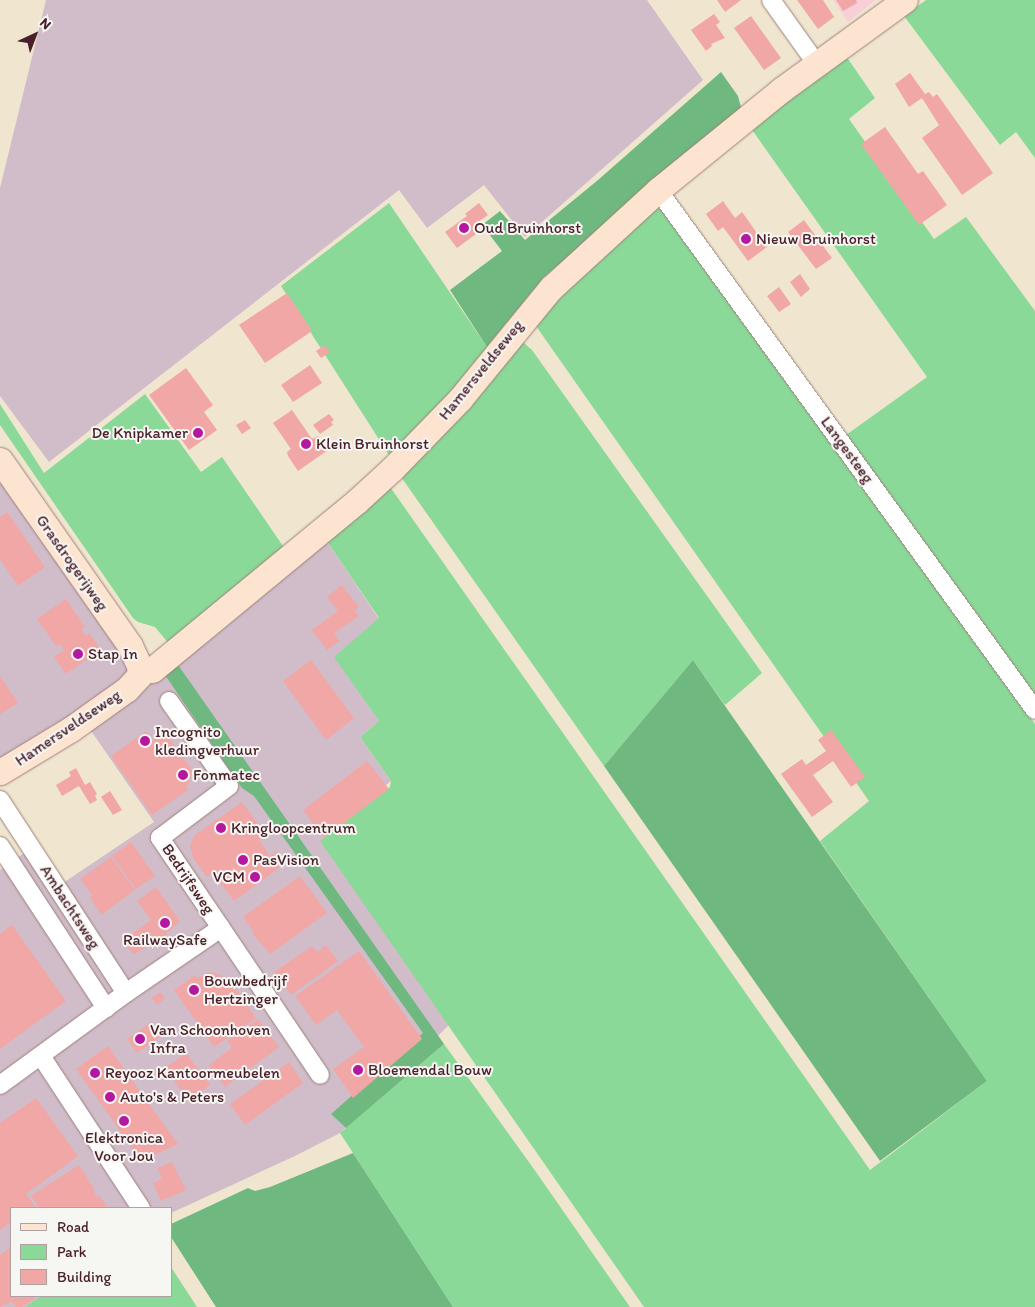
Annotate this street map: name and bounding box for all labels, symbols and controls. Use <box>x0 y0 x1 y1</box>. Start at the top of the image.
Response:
north arrow <box>10 10 60 60</box>
text: N <box>36 14 55 33</box>
place label: Oud Bruinhorst <box>474 218 581 238</box>
marker: Oud Bruinhorst <box>458 222 470 234</box>
place label: Nieuw Bruinhorst <box>756 229 876 249</box>
marker: Nieuw Bruinhorst <box>740 233 752 245</box>
street label: Hamersveldseweg <box>435 316 527 424</box>
street label: Langesteeg <box>816 413 878 487</box>
place label: De Knipkamer <box>92 423 188 443</box>
marker: De Knipkamer <box>192 427 204 439</box>
place label: Klein Bruinhorst <box>316 434 429 454</box>
marker: Klein Bruinhorst <box>300 438 312 450</box>
street label: Grasdrogerijweg <box>32 511 112 615</box>
place label: Stap In <box>88 644 138 664</box>
marker: Stap In <box>72 648 84 660</box>
street label: Hamersveldseweg <box>11 686 125 770</box>
place label: Incognito kledingverhuur <box>155 722 259 760</box>
marker: Incognito kledingverhuur <box>139 735 151 747</box>
place label: Fonmatec <box>193 765 260 785</box>
marker: Fonmatec <box>177 769 189 781</box>
place label: Kringloopcentrum <box>231 818 356 838</box>
marker: Kringloopcentrum <box>215 822 227 834</box>
street label: Bedrijfsweg <box>157 840 219 918</box>
place label: PasVision <box>253 850 319 870</box>
marker: PasVision <box>237 854 249 866</box>
street label: Ambachtsweg <box>36 861 104 953</box>
place label: VCM <box>213 867 245 887</box>
marker: VCM <box>249 871 261 883</box>
marker: RailwaySafe <box>159 917 171 929</box>
place label: RailwaySafe <box>123 930 207 950</box>
place label: Bouwbedrijf Hertzinger <box>204 971 287 1009</box>
marker: Bouwbedrijf Hertzinger <box>188 984 200 996</box>
place label: Van Schoonhoven Infra <box>150 1020 271 1058</box>
marker: Van Schoonhoven Infra <box>134 1033 146 1045</box>
place label: Bloemendal Bouw <box>368 1060 492 1080</box>
place label: Reyooz Kantoormeubelen <box>105 1063 280 1083</box>
marker: Bloemendal Bouw <box>352 1064 364 1076</box>
marker: Reyooz Kantoormeubelen <box>89 1067 101 1079</box>
place label: Auto's & Peters <box>120 1087 224 1107</box>
marker: Auto's & Peters <box>104 1091 116 1103</box>
marker: Elektronica Voor Jou <box>118 1115 130 1127</box>
place label: Elektronica Voor Jou <box>85 1128 163 1166</box>
legend <box>10 1207 172 1297</box>
text: Road <box>57 1218 89 1236</box>
text: Park <box>57 1243 87 1261</box>
text: Building <box>57 1268 111 1286</box>

